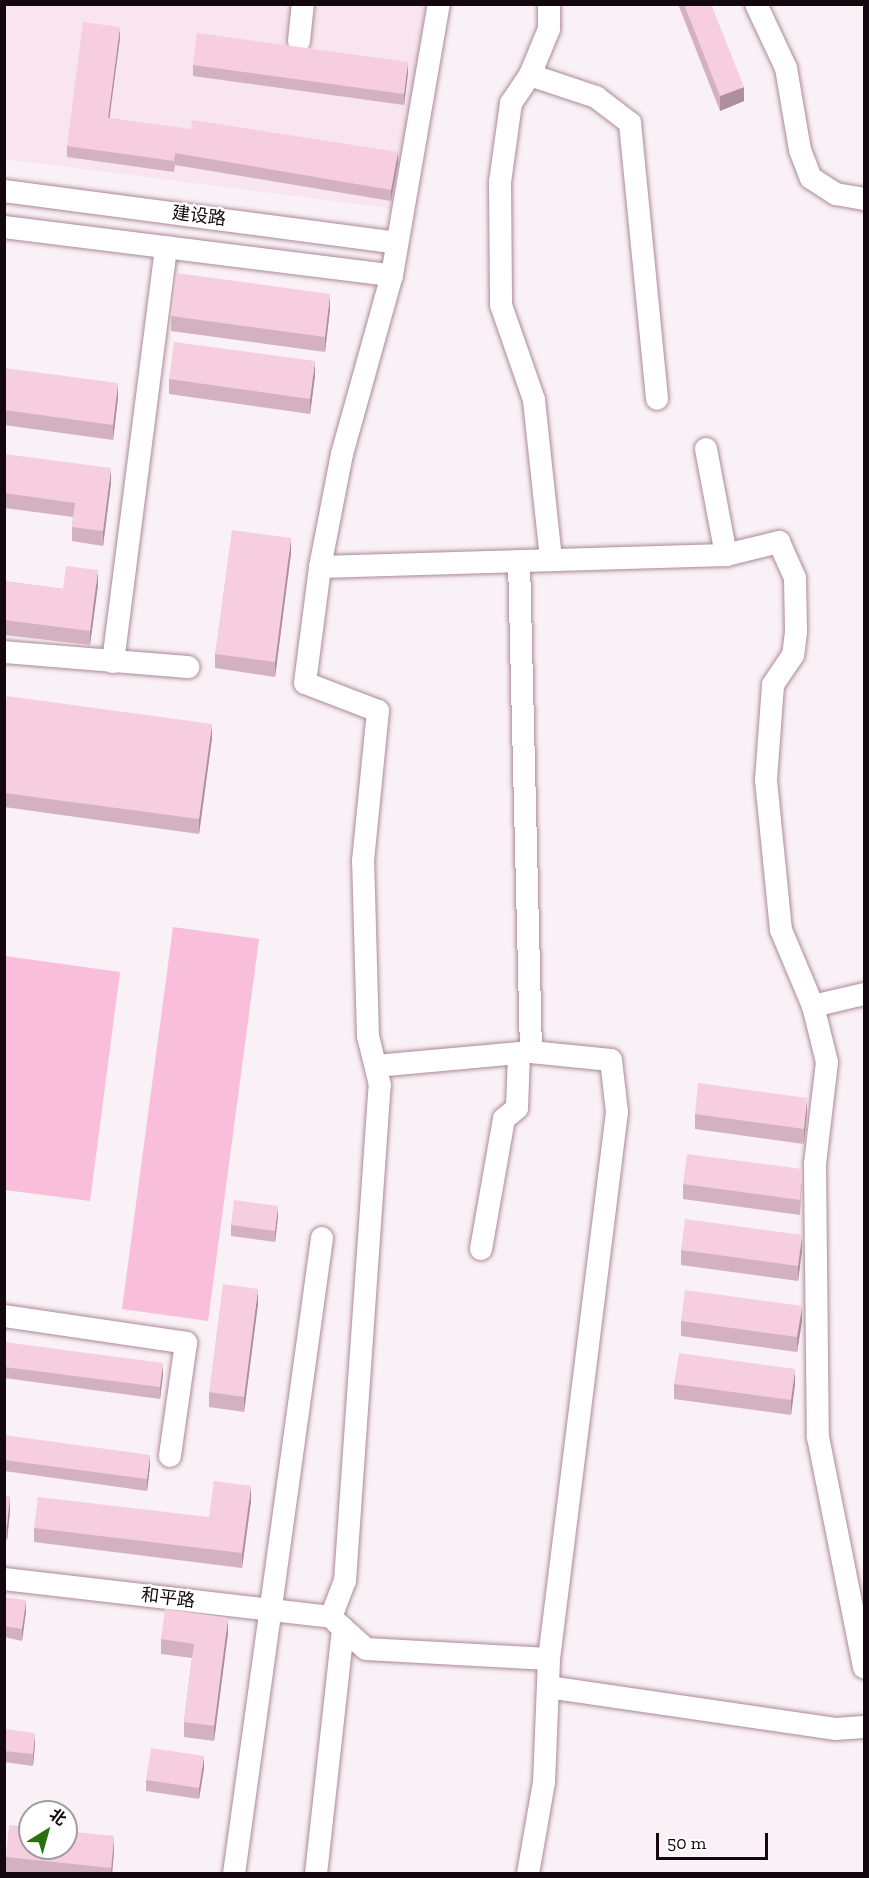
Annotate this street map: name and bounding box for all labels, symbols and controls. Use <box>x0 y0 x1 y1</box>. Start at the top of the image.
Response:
street label: 建设路 <box>171 202 227 230</box>
street label: 和平路 <box>140 1584 196 1612</box>
north arrow <box>18 1800 78 1860</box>
text: 北 <box>46 1804 70 1829</box>
scale bar <box>659 1821 772 1859</box>
text: 50 m <box>667 1832 706 1854</box>

